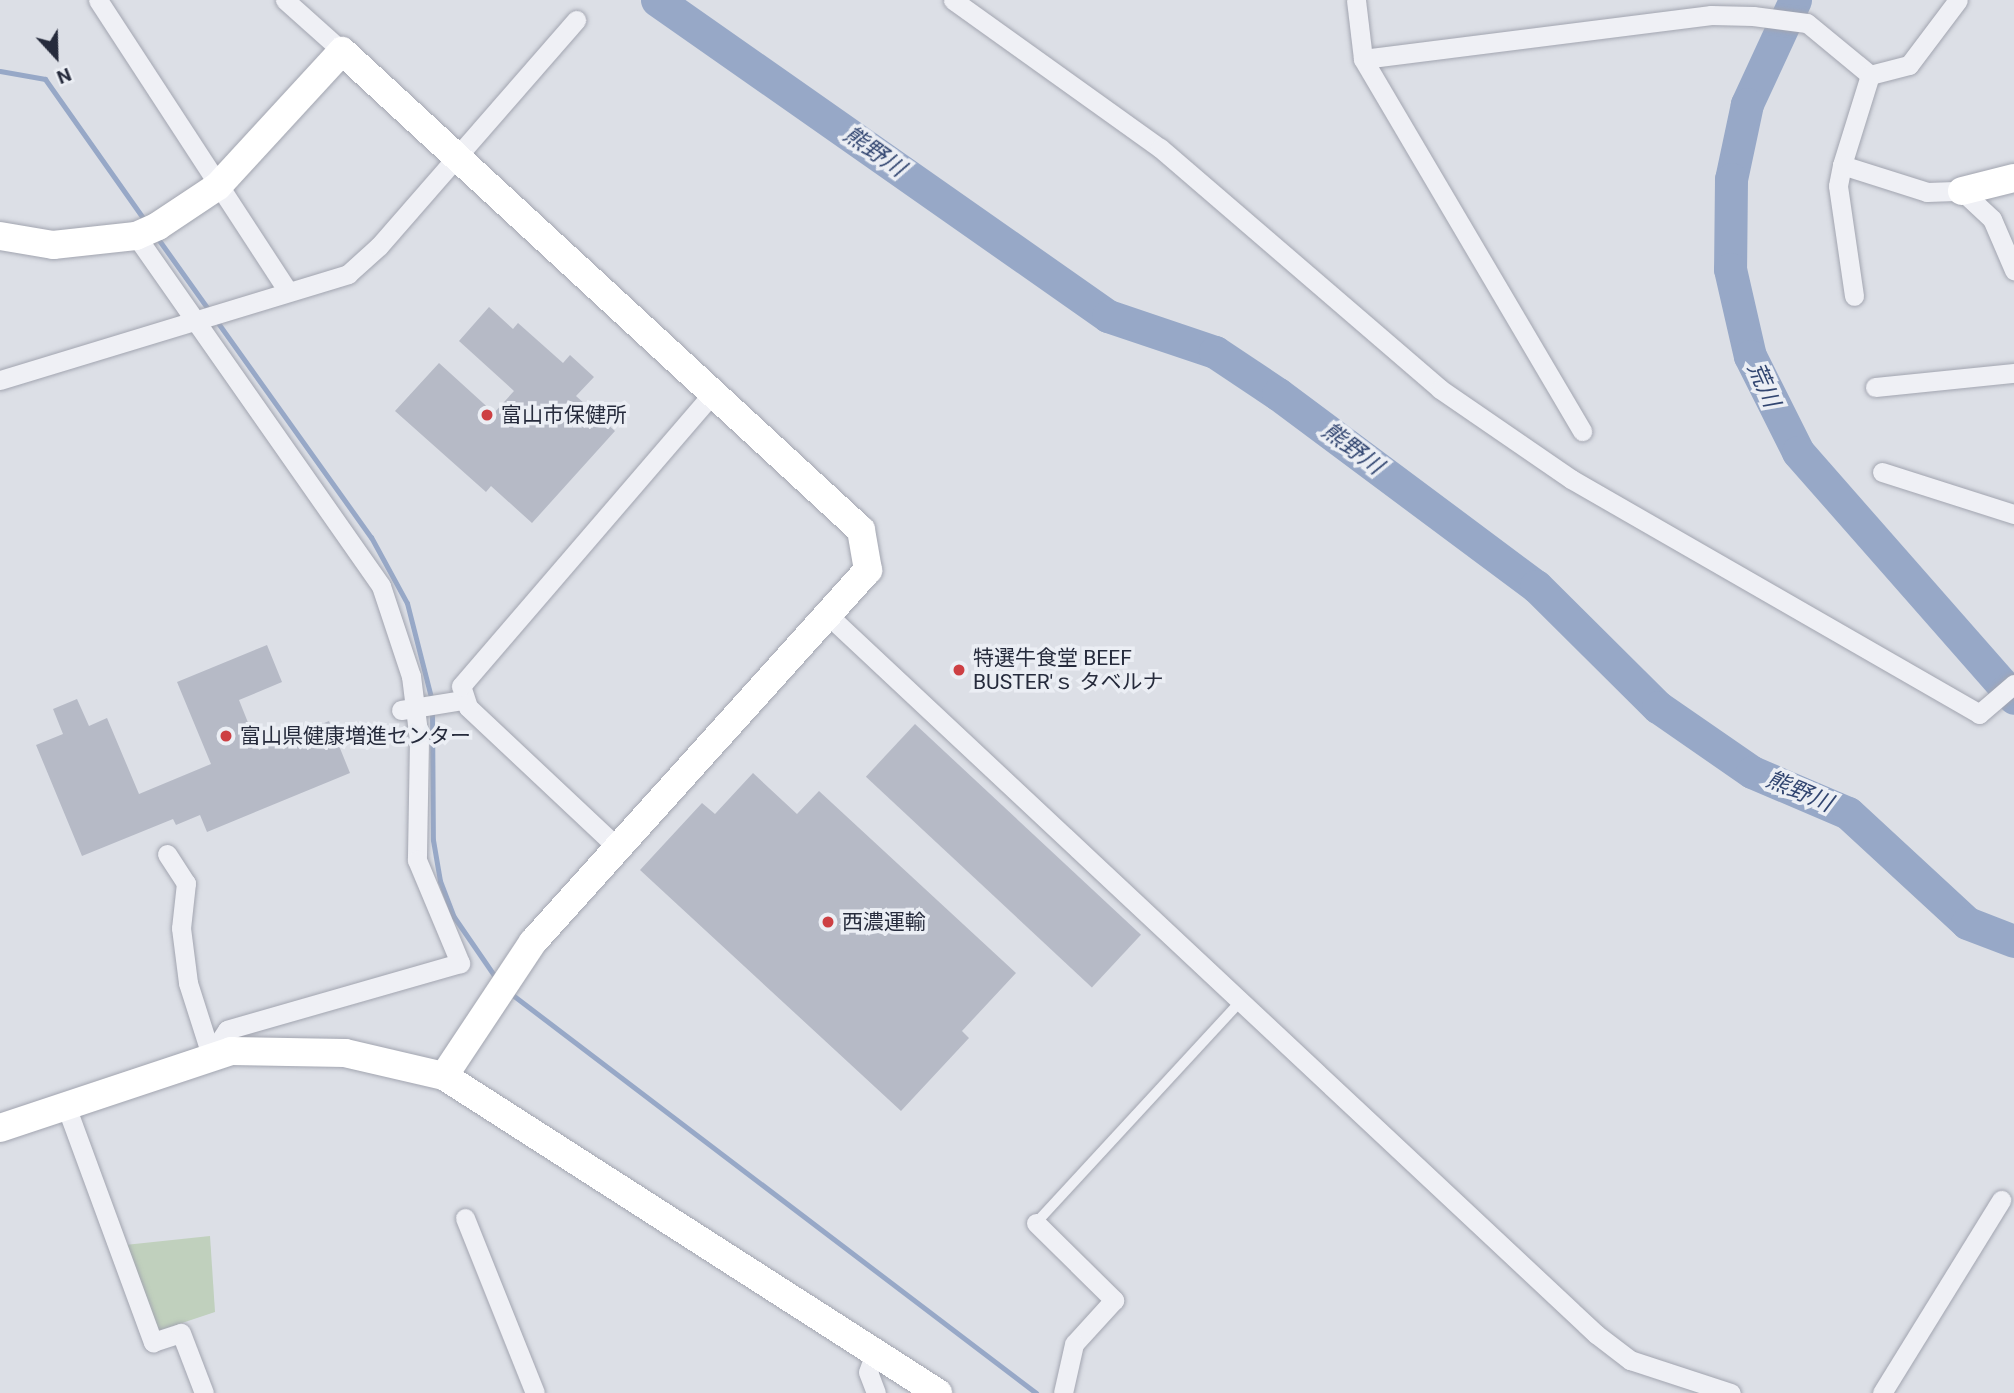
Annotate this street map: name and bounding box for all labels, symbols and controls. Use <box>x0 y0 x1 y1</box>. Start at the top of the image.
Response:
north arrow <box>21 21 91 91</box>
text: N <box>54 63 75 89</box>
water label: 熊野川 <box>838 121 910 183</box>
water label: 荒川 <box>1741 358 1785 412</box>
place label: 富山市保健所 <box>501 402 627 428</box>
marker: 富山市保健所 <box>479 407 495 423</box>
water label: 熊野川 <box>1316 417 1388 481</box>
place label: 特選牛食堂 BEEF BUSTER'ｓ タベルナ <box>973 645 1163 695</box>
marker: 特選牛食堂 BEEF BUSTER'ｓ タベルナ <box>951 662 967 678</box>
place label: 富山県健康増進センター <box>240 723 471 749</box>
marker: 富山県健康増進センター <box>218 728 234 744</box>
water label: 熊野川 <box>1762 766 1836 818</box>
place label: 西濃運輸 <box>842 909 926 935</box>
marker: 西濃運輸 <box>820 914 836 930</box>

